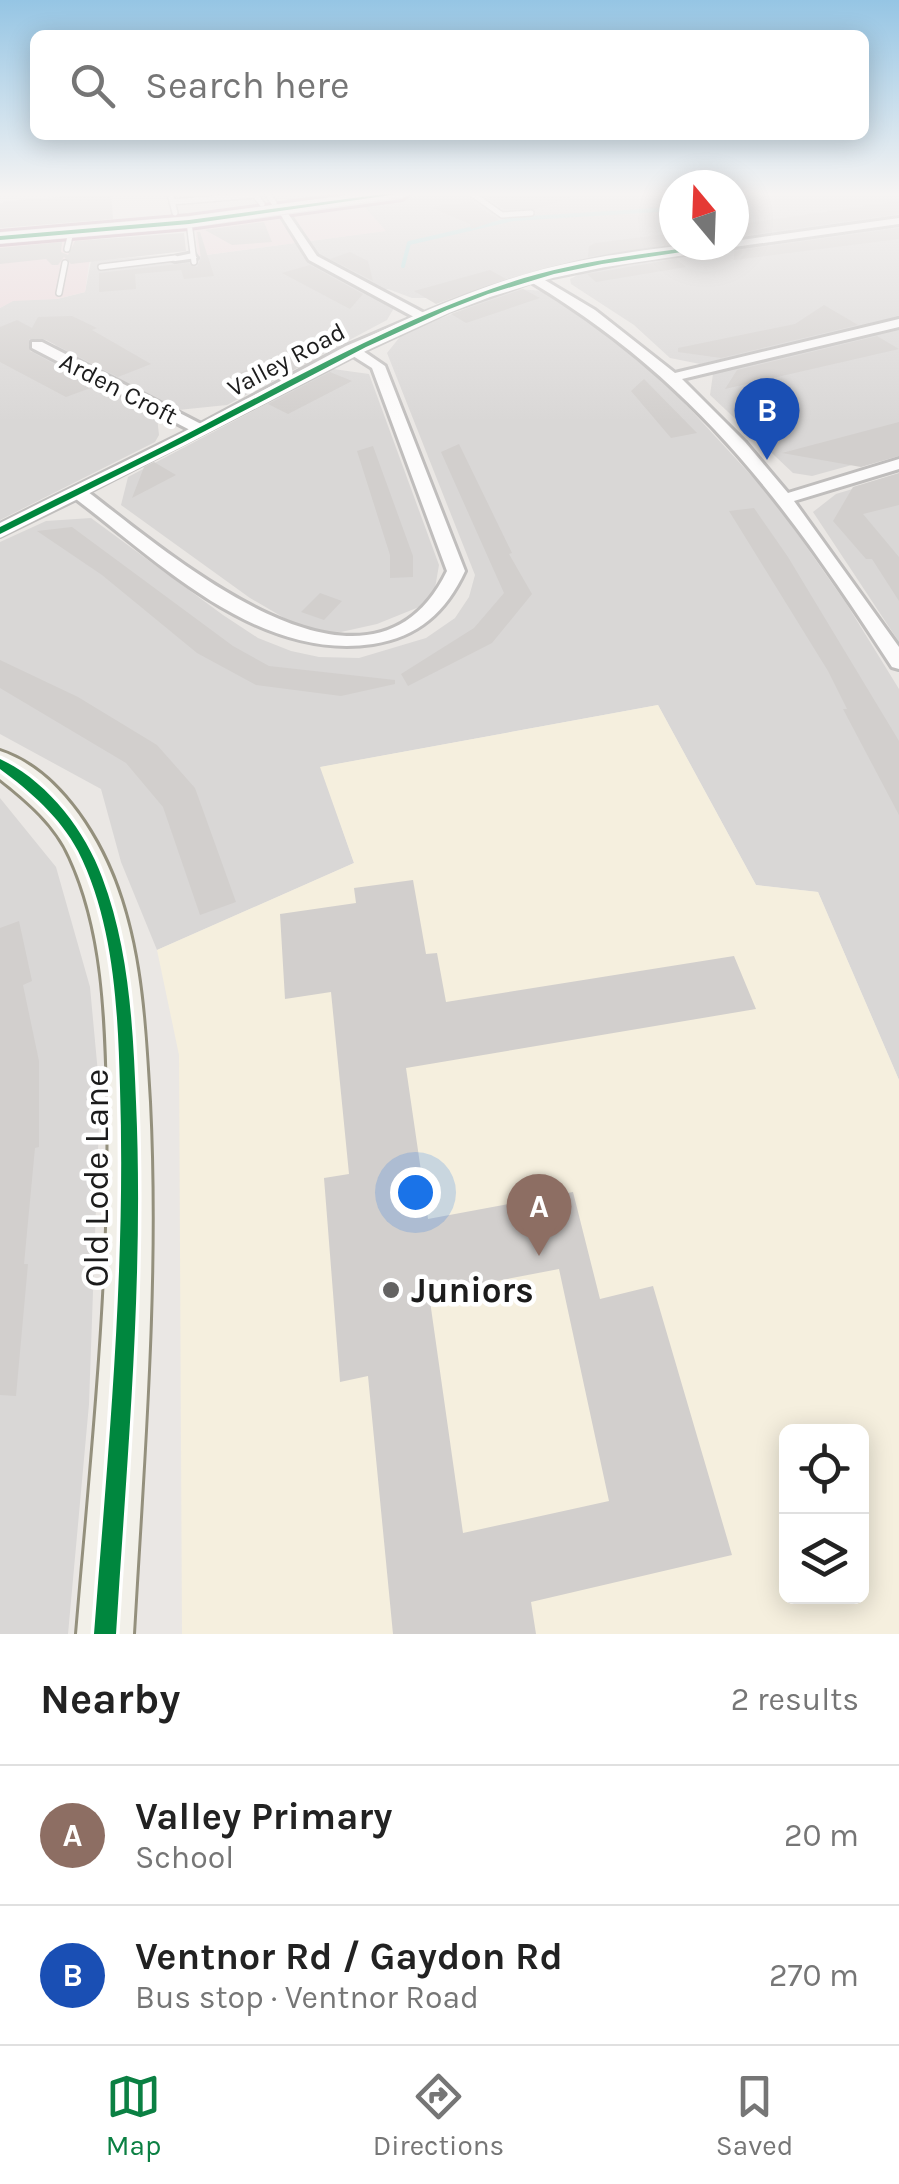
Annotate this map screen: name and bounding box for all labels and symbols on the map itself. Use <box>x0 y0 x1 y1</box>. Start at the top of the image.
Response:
north arrow <box>659 170 749 260</box>
street label: Valley Road <box>222 316 350 403</box>
street label: Arden Croft <box>55 346 182 430</box>
pin: B <box>734 378 800 460</box>
street label: Old Lode Lane <box>76 1069 117 1287</box>
your location <box>390 1167 441 1218</box>
pin: A <box>506 1174 572 1256</box>
place label: Juniors <box>411 1270 534 1311</box>
marker: Juniors <box>380 1279 402 1301</box>

